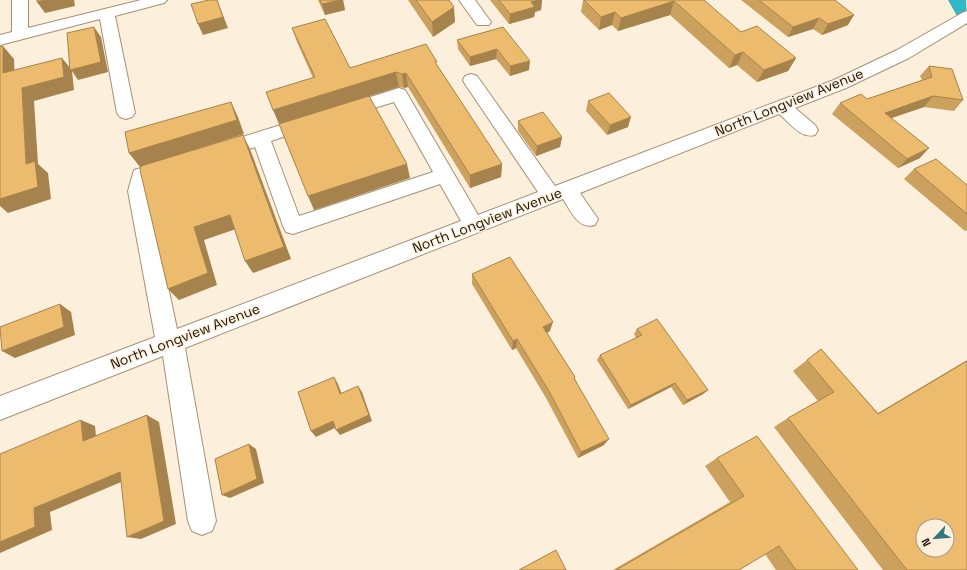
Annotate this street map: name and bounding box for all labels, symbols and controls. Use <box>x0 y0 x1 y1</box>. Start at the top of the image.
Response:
street label: North Longview Avenue <box>712 64 866 140</box>
street label: North Longview Avenue <box>410 183 564 257</box>
street label: North Longview Avenue <box>108 299 262 373</box>
north arrow <box>915 518 955 558</box>
text: N <box>918 536 934 549</box>

